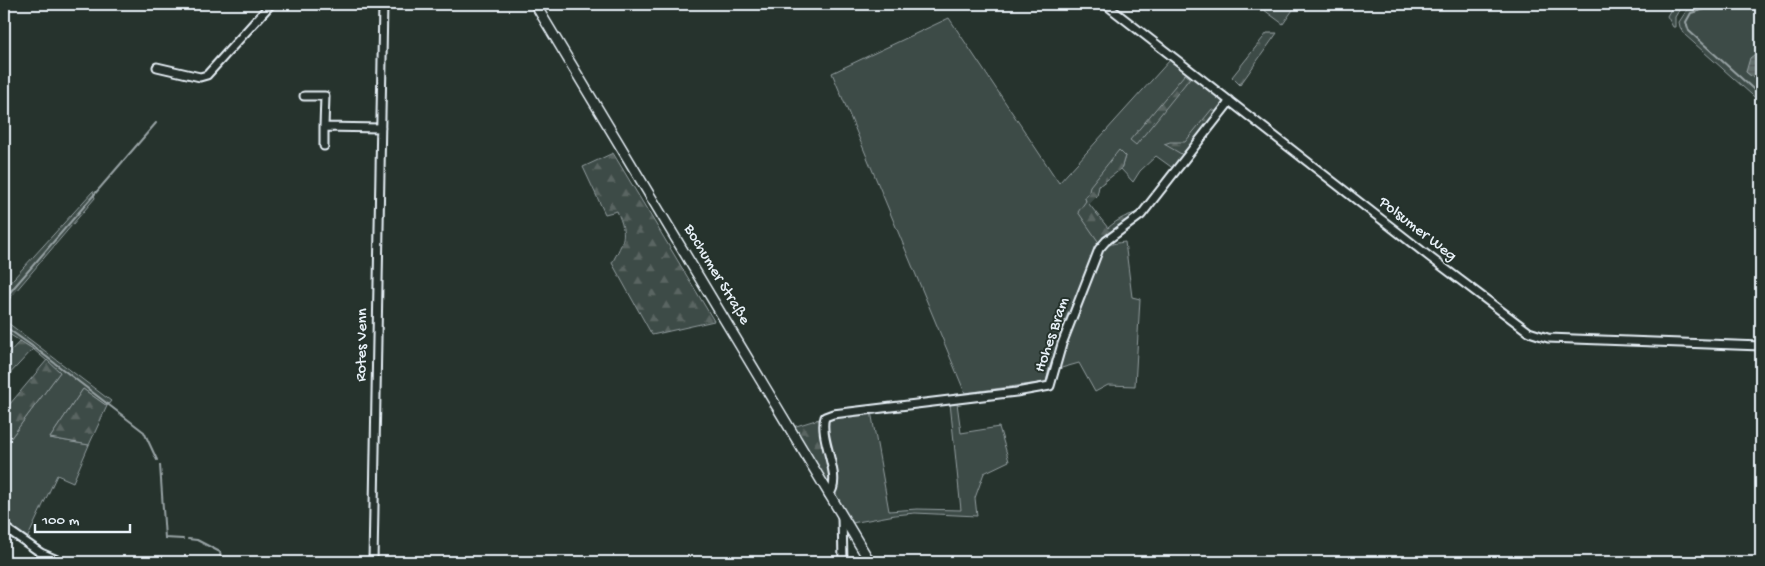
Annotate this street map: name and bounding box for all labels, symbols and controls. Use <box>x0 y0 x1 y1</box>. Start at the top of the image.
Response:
street label: Polsumer Weg <box>1373 193 1460 266</box>
street label: Bochumer Straße <box>678 221 754 329</box>
street label: Hohes Bram <box>1031 294 1075 375</box>
street label: Rotes Venn <box>353 308 373 382</box>
scale bar <box>35 501 130 533</box>
text: 100 m <box>41 512 80 530</box>

